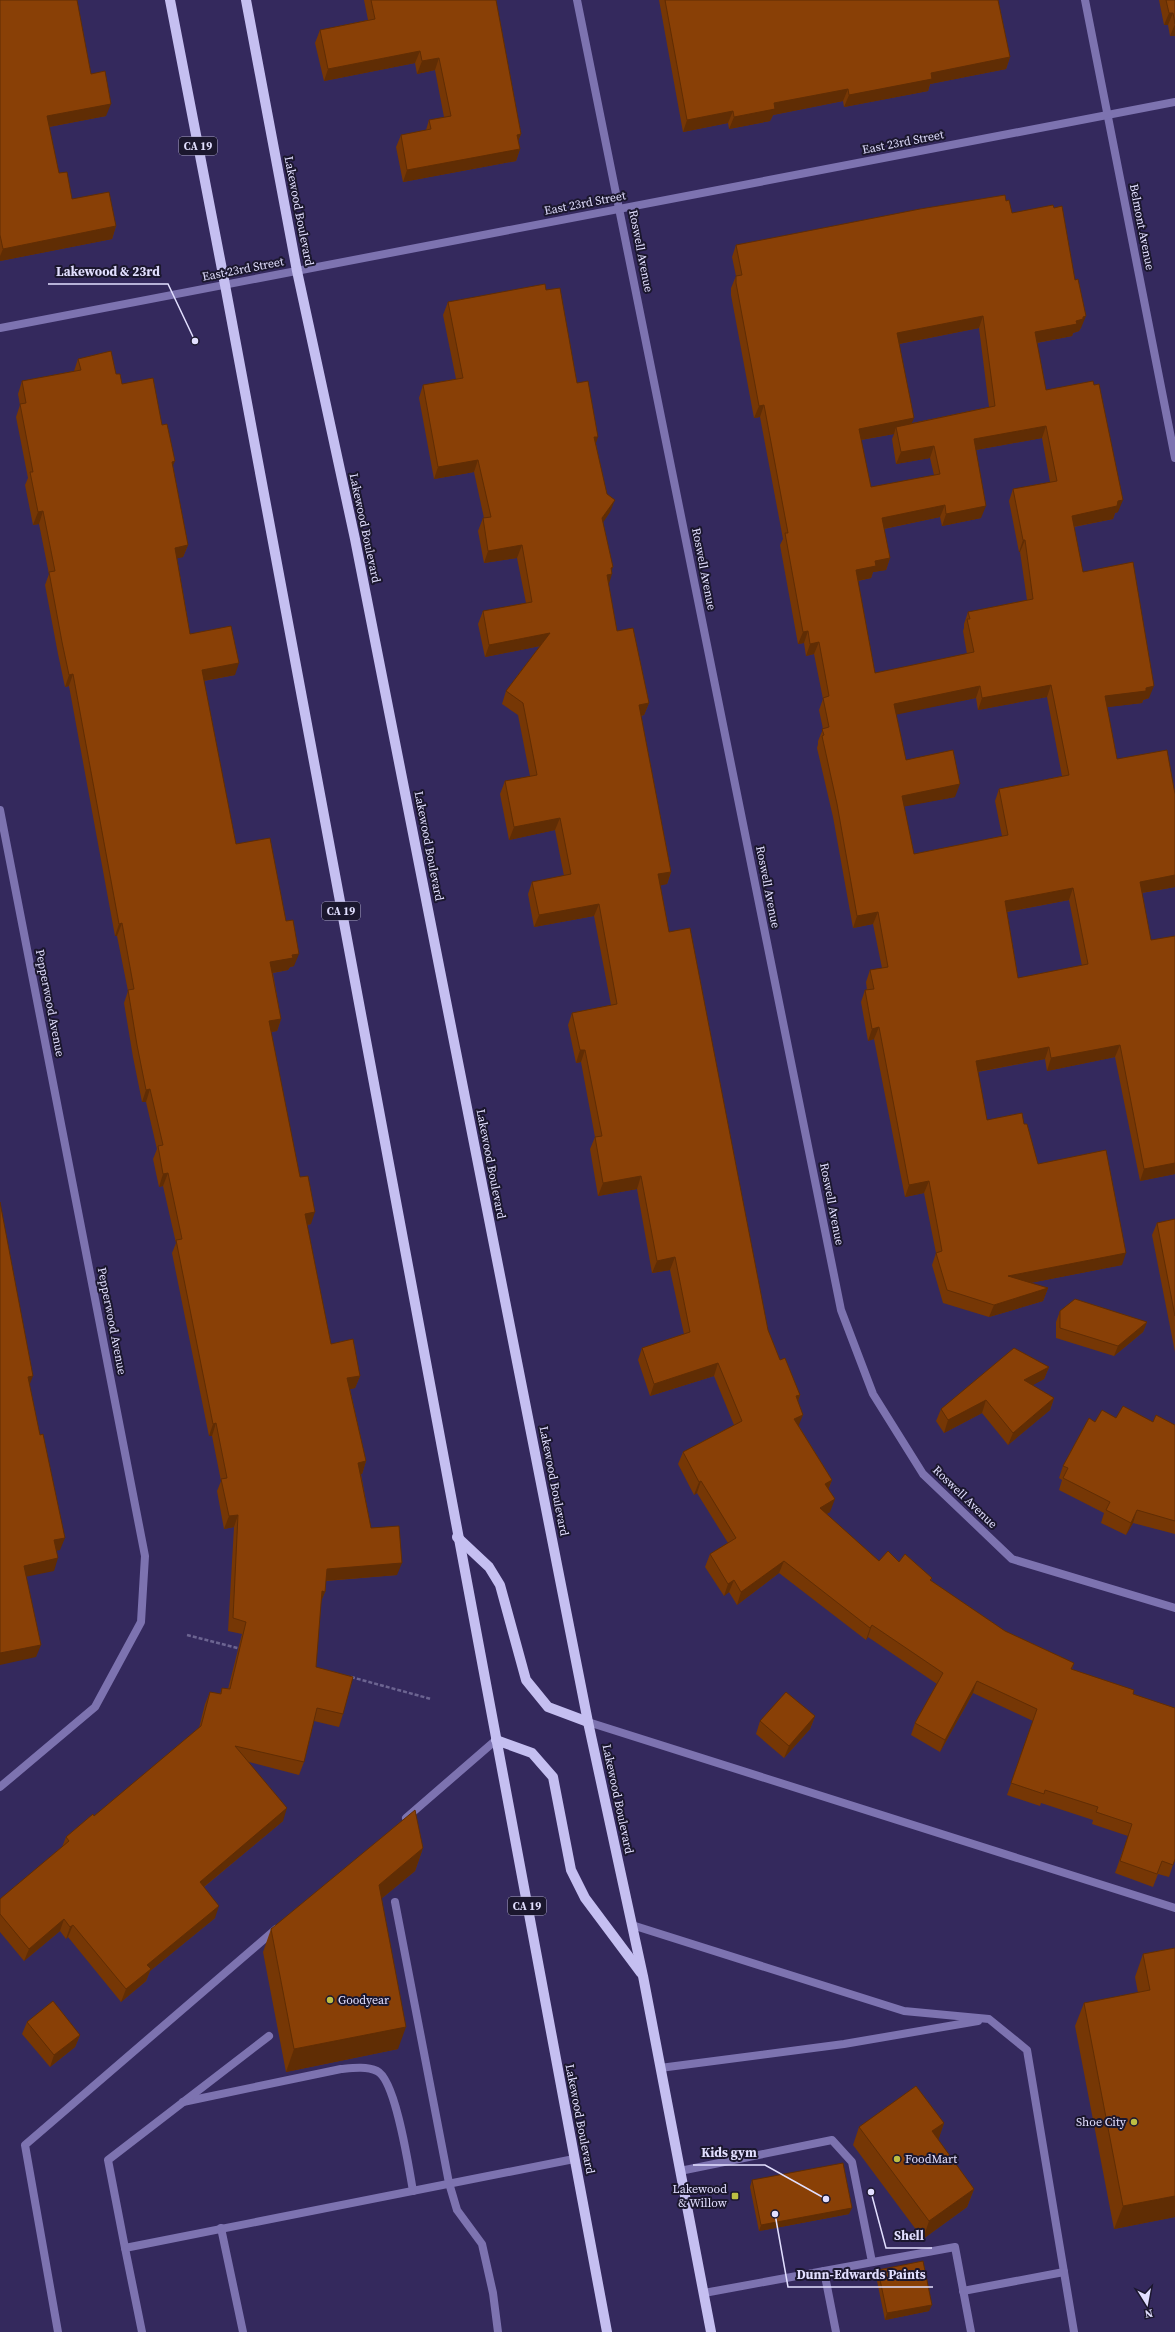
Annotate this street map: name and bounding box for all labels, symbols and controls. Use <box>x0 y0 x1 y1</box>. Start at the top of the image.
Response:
street label: East 23rd Street <box>861 126 945 158</box>
road number: CA 19 <box>179 137 217 155</box>
street label: Lakewood Boulevard <box>281 155 318 267</box>
street label: Belmont Avenue <box>1126 182 1158 272</box>
street label: East 23rd Street <box>543 187 627 219</box>
street label: Roswell Avenue <box>625 208 657 294</box>
street label: East 23rd Street <box>201 253 285 285</box>
callout: Lakewood & 23rd <box>48 259 168 284</box>
text: Lakewood & 23rd <box>56 263 160 280</box>
street label: Lakewood Boulevard <box>346 472 384 584</box>
street label: Roswell Avenue <box>688 526 720 612</box>
street label: Lakewood Boulevard <box>411 790 448 902</box>
street label: Roswell Avenue <box>752 844 784 930</box>
road number: CA 19 <box>322 902 360 920</box>
street label: Pepperwood Avenue <box>32 948 68 1058</box>
street label: Lakewood Boulevard <box>473 1108 510 1220</box>
street label: Roswell Avenue <box>816 1161 848 1247</box>
street label: Pepperwood Avenue <box>94 1266 130 1376</box>
street label: Lakewood Boulevard <box>536 1425 573 1537</box>
street label: Roswell Avenue <box>929 1462 1001 1532</box>
street label: Lakewood Boulevard <box>599 1743 637 1855</box>
road number: CA 19 <box>508 1897 546 1915</box>
place label: Goodyear <box>338 1992 389 2008</box>
marker: Goodyear <box>325 1995 335 2005</box>
street label: Lakewood Boulevard <box>562 2063 599 2175</box>
place label: Shoe City <box>1076 2114 1127 2130</box>
marker: Shoe City <box>1129 2117 1139 2127</box>
callout: Kids gym <box>693 2140 765 2165</box>
text: Kids gym <box>701 2144 757 2161</box>
place label: FoodMart <box>905 2151 957 2167</box>
marker: FoodMart <box>892 2154 902 2164</box>
place label: Lakewood & Willow <box>673 2181 728 2211</box>
marker: Lakewood & Willow <box>730 2191 740 2201</box>
callout: Shell <box>886 2223 932 2248</box>
text: Shell <box>894 2227 924 2244</box>
callout: Dunn-Edwards Paints <box>788 2262 933 2287</box>
text: Dunn-Edwards Paints <box>796 2266 926 2283</box>
north arrow <box>1127 2284 1167 2324</box>
text: N <box>1143 2305 1154 2321</box>

